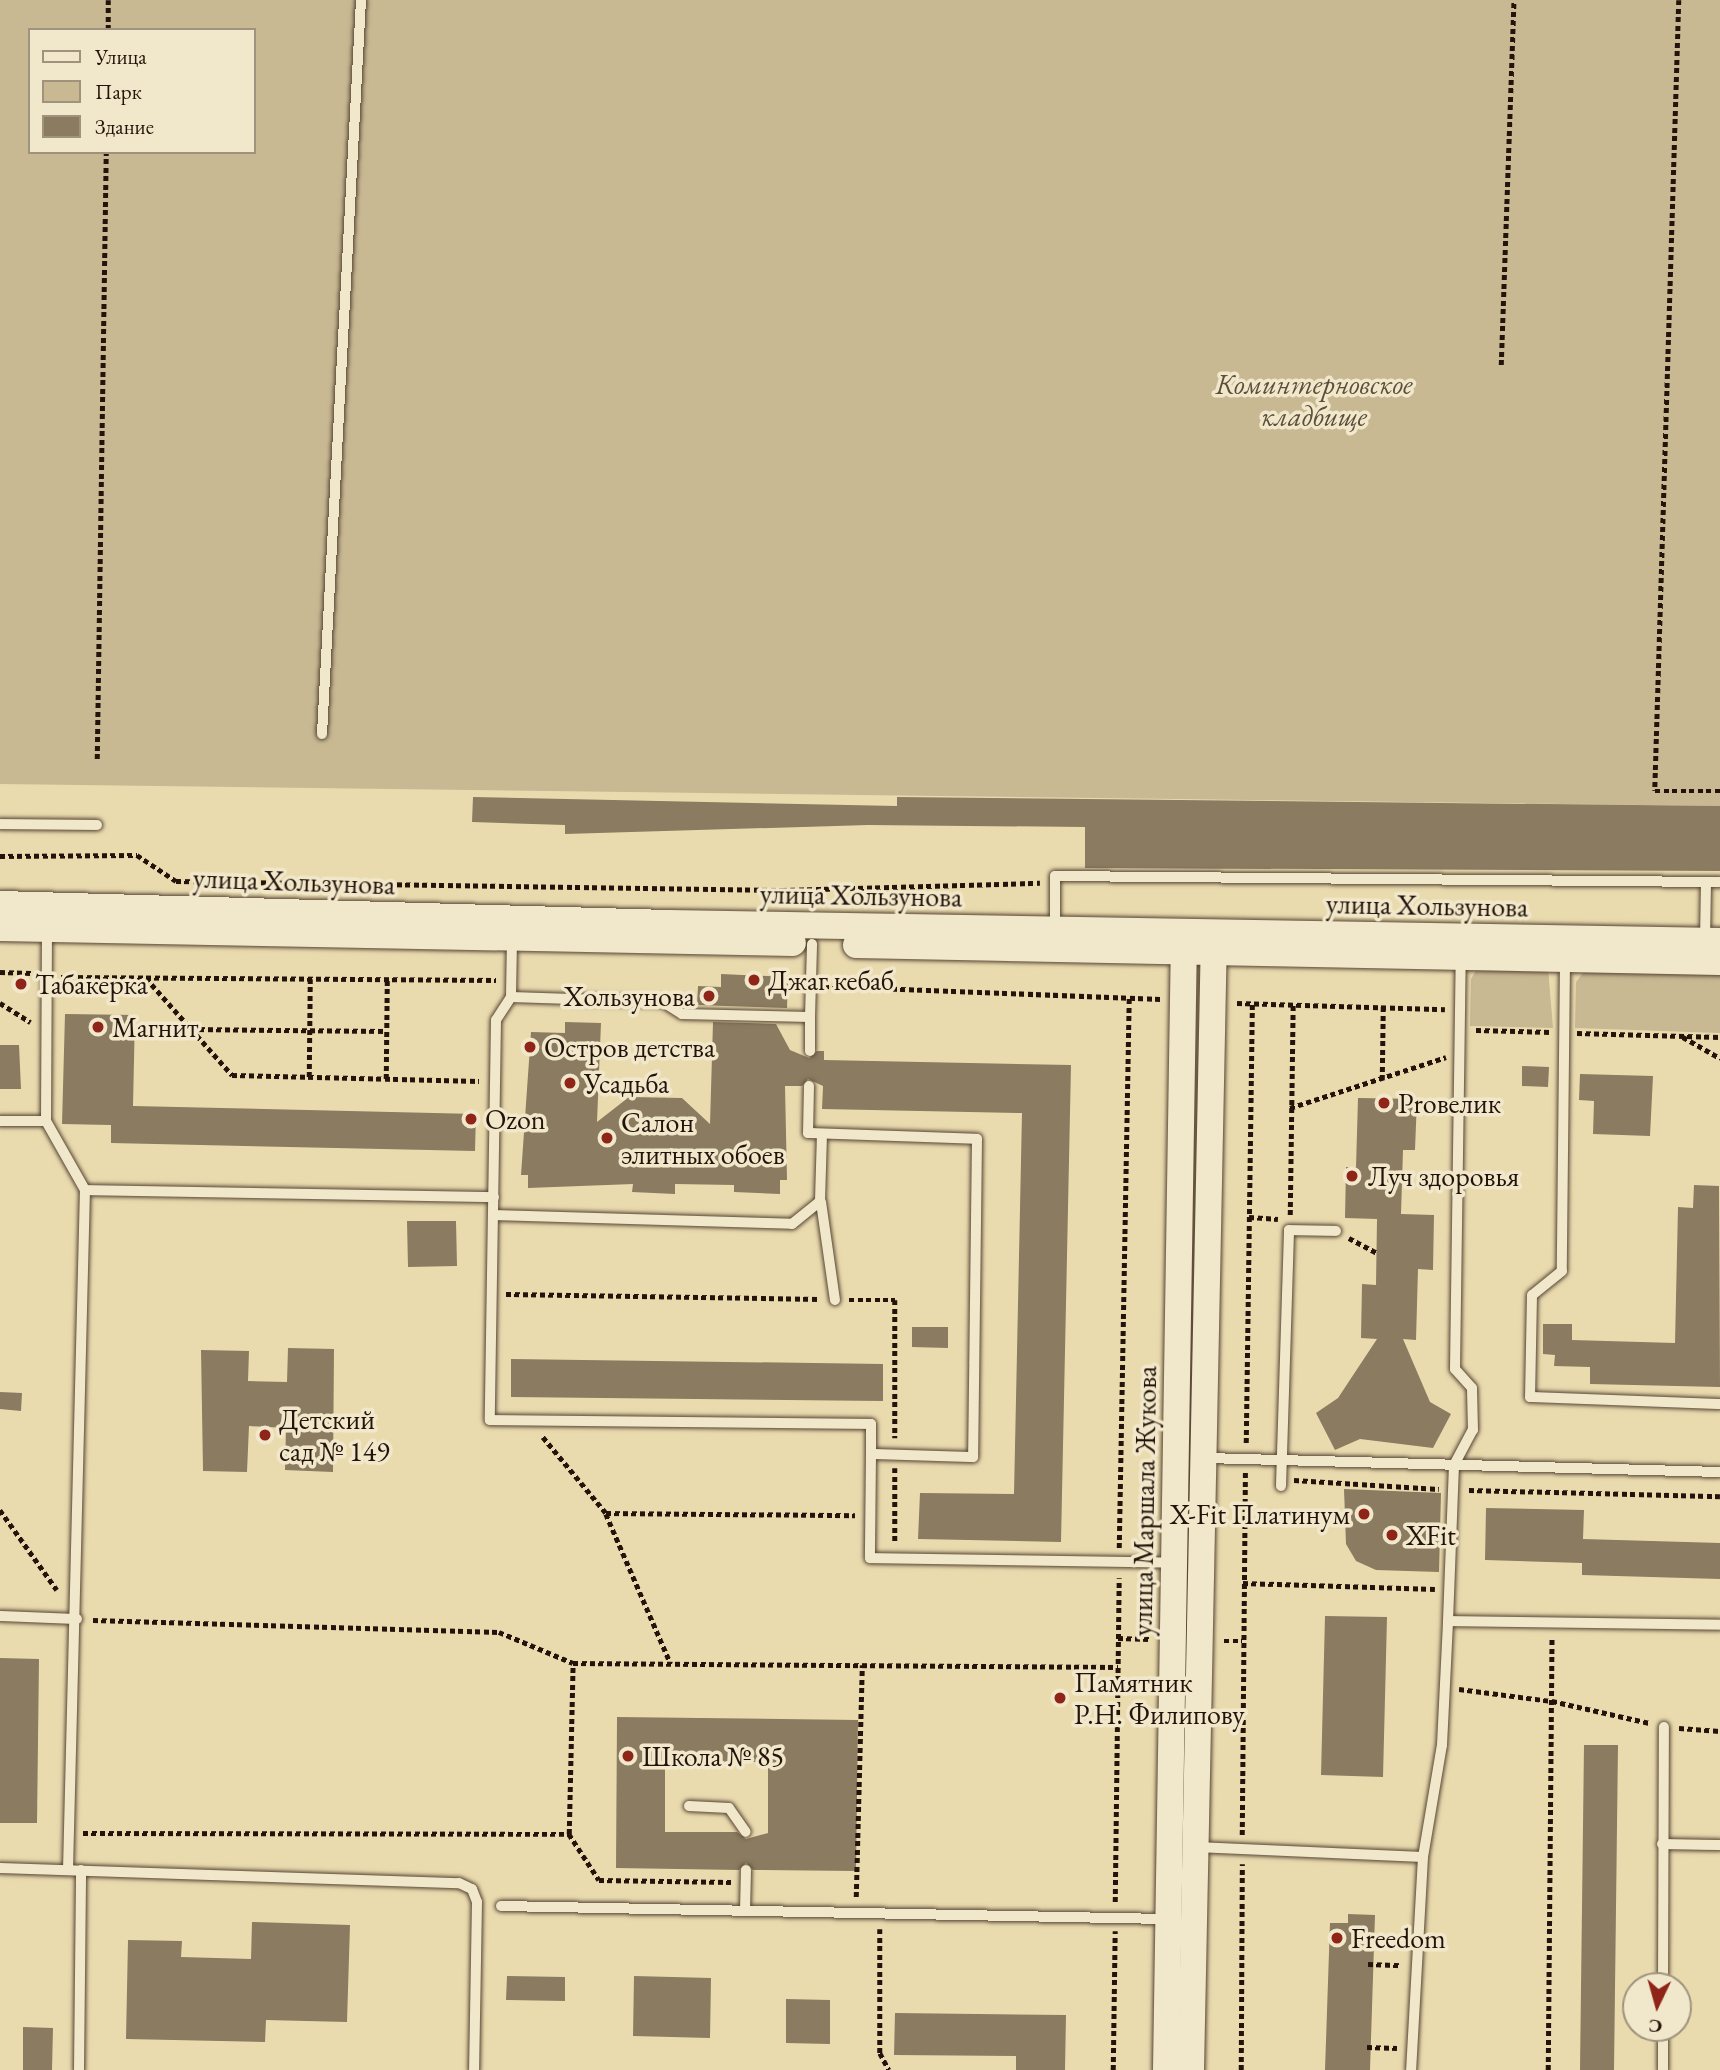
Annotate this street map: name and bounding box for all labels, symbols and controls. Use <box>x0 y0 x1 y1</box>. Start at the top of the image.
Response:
legend <box>28 28 256 154</box>
text: Улица <box>95 43 147 70</box>
text: Парк <box>95 78 142 105</box>
text: Здание <box>95 113 154 140</box>
park label: Коминтерновское кладбище <box>1215 367 1413 433</box>
street label: улица Хользунова <box>192 861 396 901</box>
street label: улица Хользунова <box>760 876 962 914</box>
street label: улица Хользунова <box>1326 886 1528 924</box>
place label: Джаг кебаб <box>768 963 894 997</box>
place label: Табакерка <box>35 967 148 1001</box>
marker: Джаг кебаб <box>746 972 762 988</box>
marker: Табакерка <box>13 976 29 992</box>
place label: Хользунова <box>564 979 695 1013</box>
marker: Хользунова <box>701 988 717 1004</box>
place label: Магнит <box>112 1010 199 1044</box>
marker: Магнит <box>90 1019 106 1035</box>
place label: Остров детства <box>544 1030 715 1064</box>
marker: Остров детства <box>522 1039 538 1055</box>
place label: Усадьба <box>584 1066 669 1100</box>
marker: Усадьба <box>562 1075 578 1091</box>
place label: Proвелик <box>1398 1086 1501 1120</box>
marker: Proвелик <box>1376 1095 1392 1111</box>
place label: Ozon <box>485 1102 546 1136</box>
place label: Салон элитных обоев <box>621 1105 785 1171</box>
marker: Ozon <box>463 1111 479 1127</box>
marker: Салон элитных обоев <box>599 1130 615 1146</box>
place label: Луч здоровья <box>1368 1159 1519 1193</box>
marker: Луч здоровья <box>1342 1166 1362 1186</box>
street label: улица Маршала Жукова <box>1125 1365 1163 1637</box>
place label: Детский сад № 149 <box>279 1402 390 1468</box>
marker: Детский сад № 149 <box>257 1427 273 1443</box>
place label: X-Fit Платинум <box>1170 1497 1350 1531</box>
marker: X-Fit Платинум <box>1356 1506 1372 1522</box>
place label: XFit <box>1406 1518 1456 1552</box>
marker: XFit <box>1384 1527 1400 1543</box>
place label: Памятник Р.Н. Филипову <box>1074 1665 1245 1731</box>
marker: Памятник Р.Н. Филипову <box>1052 1690 1068 1706</box>
place label: Школа № 85 <box>642 1739 784 1773</box>
marker: Школа № 85 <box>620 1748 636 1764</box>
place label: Freedom <box>1351 1921 1446 1955</box>
marker: Freedom <box>1329 1930 1345 1946</box>
north arrow <box>1622 1972 1692 2042</box>
text: С <box>1648 2013 1663 2039</box>

